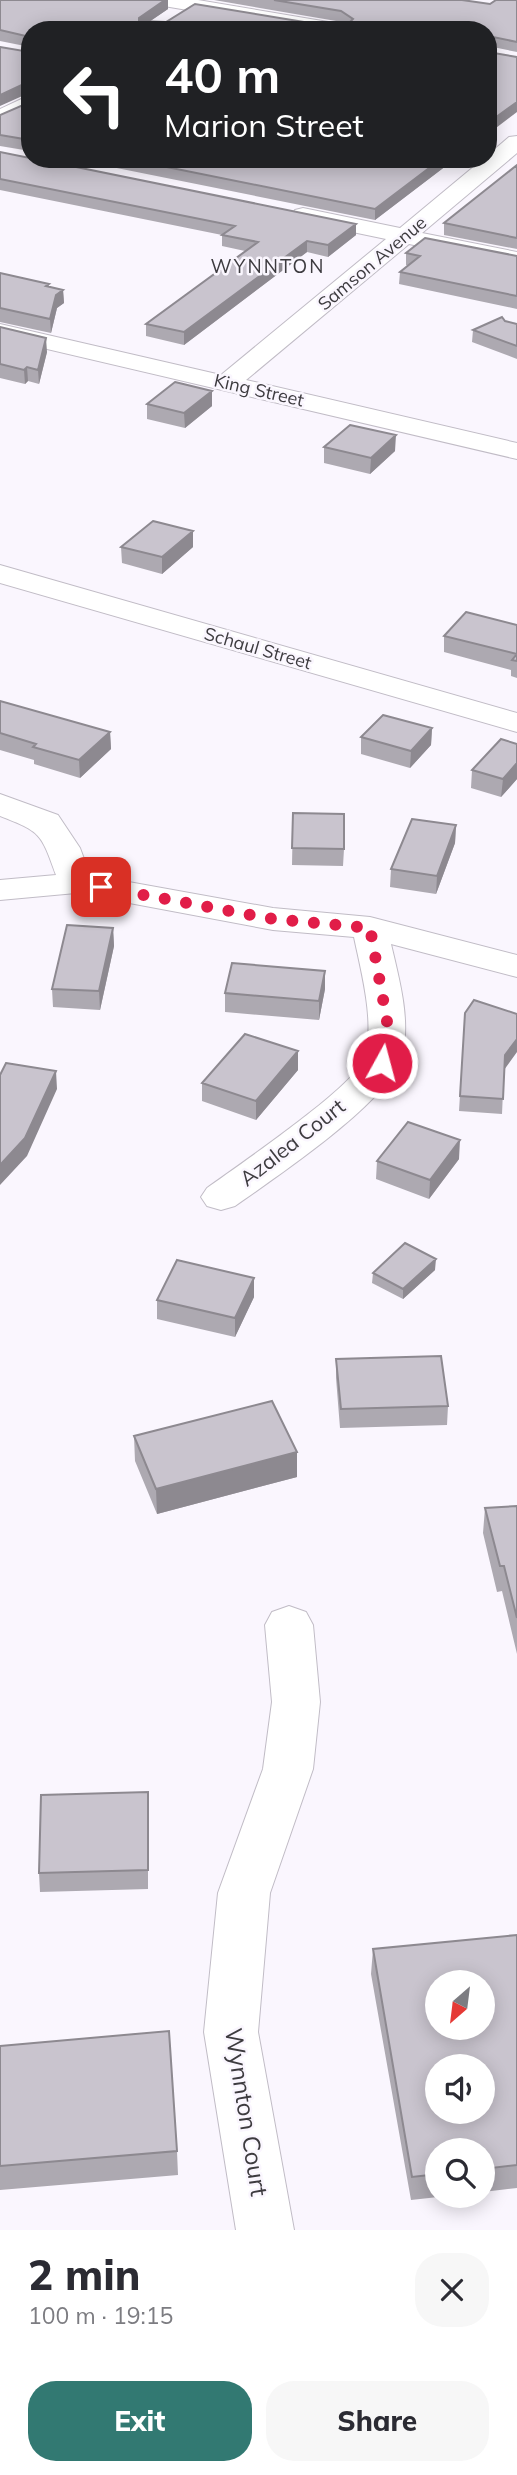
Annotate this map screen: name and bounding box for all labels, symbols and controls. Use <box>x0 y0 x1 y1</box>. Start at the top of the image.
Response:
text: 40 m <box>164 44 280 105</box>
icon: left <box>49 49 140 140</box>
text: Marion Street <box>164 105 364 145</box>
street label: Samson Avenue <box>313 211 431 315</box>
district label: WYNNTON <box>211 254 325 278</box>
street label: King Street <box>212 368 306 412</box>
street label: Schaul Street <box>202 622 314 674</box>
pin <box>71 857 131 917</box>
icon: arrive <box>82 868 120 906</box>
position arrow <box>345 1026 419 1100</box>
street label: Azalea Court <box>234 1093 350 1191</box>
north arrow <box>425 1970 495 2040</box>
map controls <box>425 1970 495 2208</box>
street label: Wynnton Court <box>219 2026 275 2198</box>
button: sound <box>425 2054 495 2124</box>
button: search <box>425 2138 495 2208</box>
text: 2 min <box>28 2248 141 2301</box>
button: close <box>415 2253 489 2327</box>
text: 100 m · 19:15 <box>28 2301 173 2330</box>
button: Exit <box>28 2381 252 2461</box>
button: Share <box>266 2381 489 2461</box>

